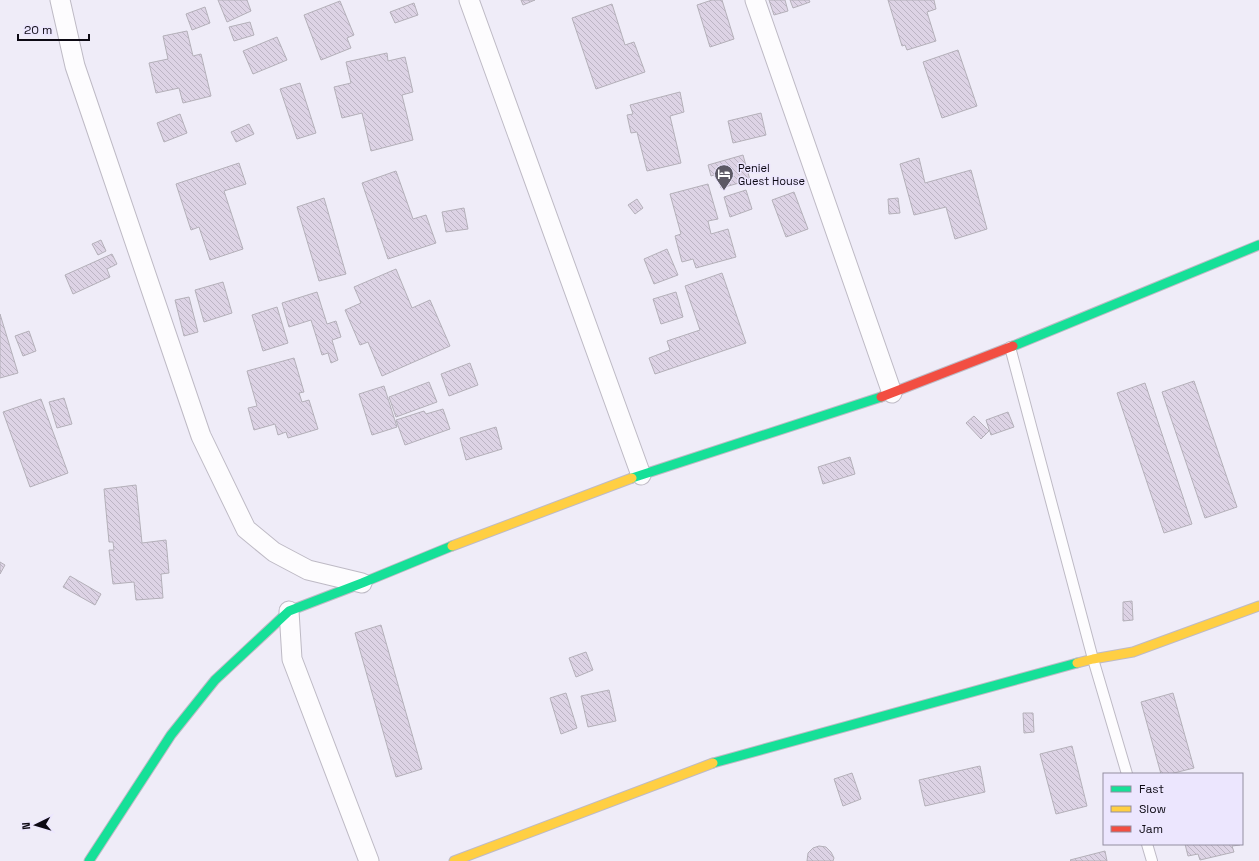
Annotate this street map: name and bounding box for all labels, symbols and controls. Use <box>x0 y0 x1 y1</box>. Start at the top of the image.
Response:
scale bar <box>18 16 89 42</box>
text: 20 m <box>24 22 52 38</box>
place label: Peniel Guest House <box>738 161 805 188</box>
hotel icon: Peniel Guest House <box>713 163 735 191</box>
legend <box>1103 773 1243 845</box>
text: Fast <box>1139 781 1164 797</box>
text: Slow <box>1139 801 1166 817</box>
north arrow <box>16 805 56 845</box>
text: Jam <box>1139 821 1163 837</box>
text: N <box>19 822 33 830</box>

